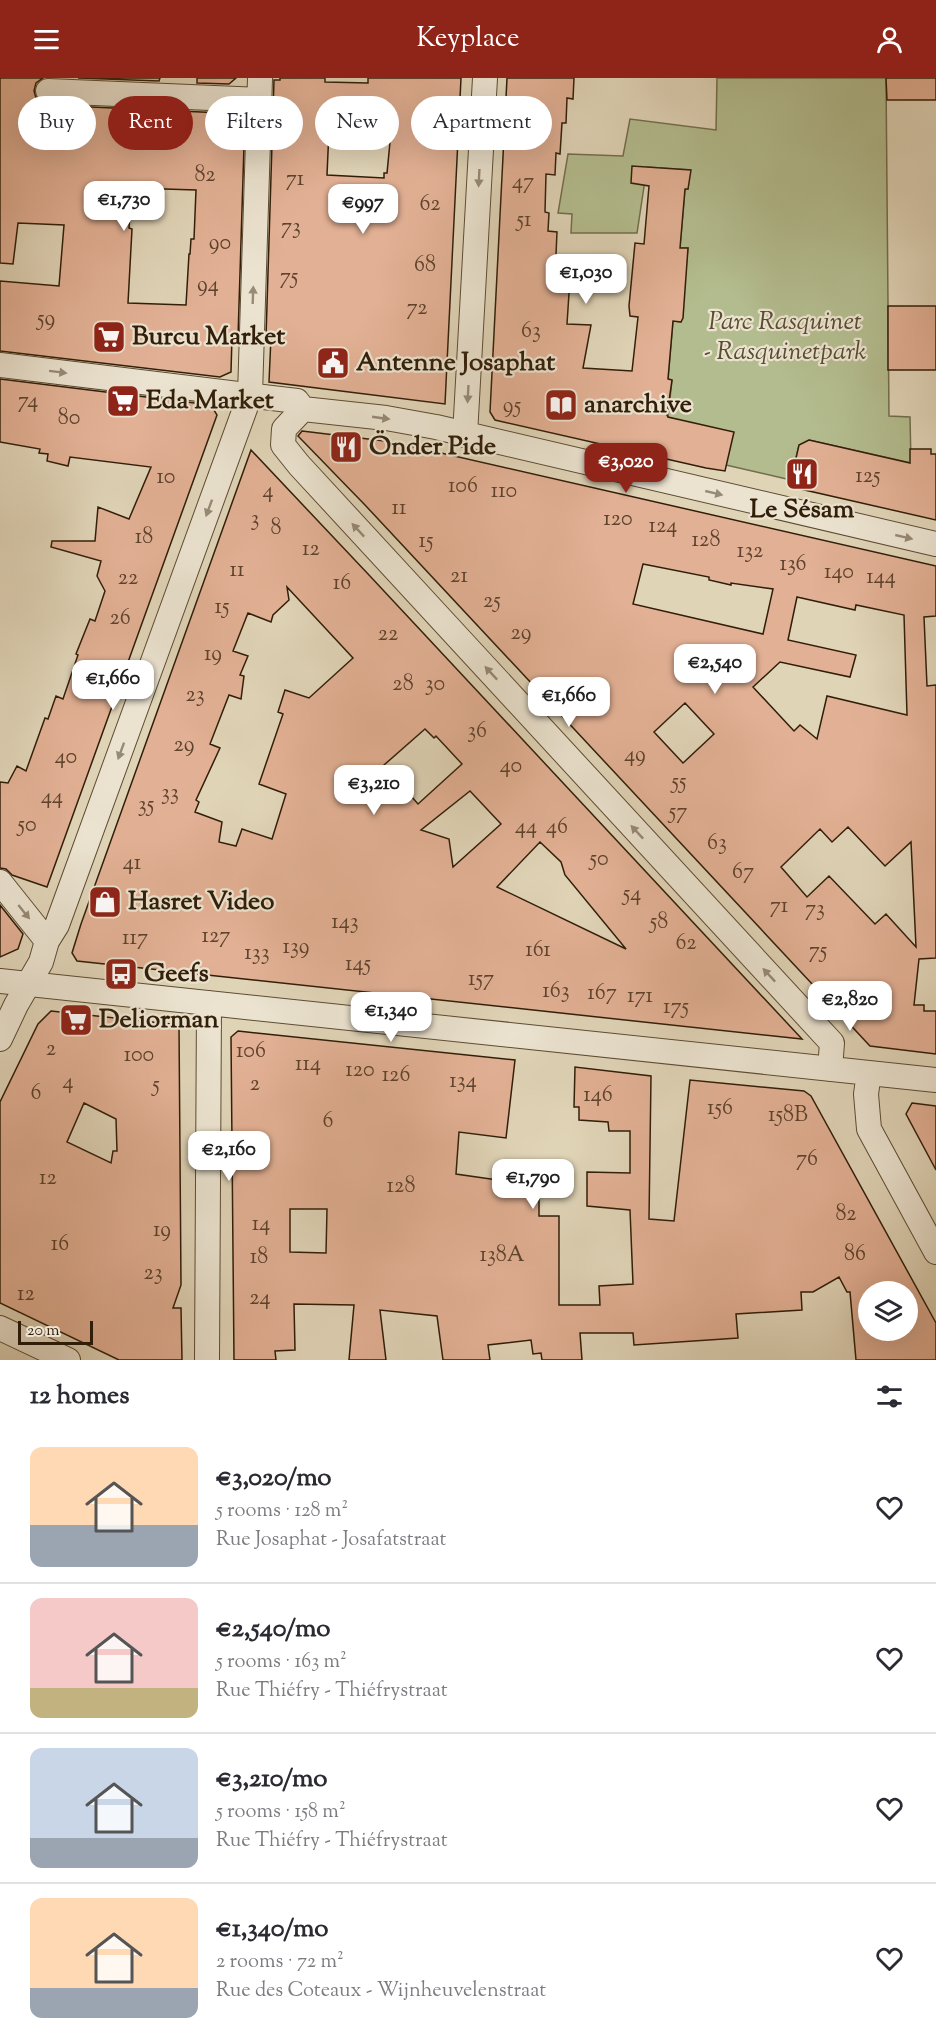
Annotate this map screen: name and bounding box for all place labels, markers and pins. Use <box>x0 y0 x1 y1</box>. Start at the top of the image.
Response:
pin: €1,730 <box>75 181 173 232</box>
pin: €997 <box>327 184 399 235</box>
pin: €1,030 <box>537 254 635 305</box>
supermarket icon: Burcu Market <box>91 319 127 355</box>
place label: Burcu Market <box>132 319 285 356</box>
public building icon: Antenne Josaphat <box>315 345 351 381</box>
place label: Antenne Josaphat <box>356 345 555 382</box>
supermarket icon: Eda Market <box>105 383 141 419</box>
place label: Eda Market <box>146 383 274 420</box>
library icon: anarchive <box>543 387 579 423</box>
place label: anarchive <box>584 387 692 424</box>
restaurant icon: Önder Pide <box>328 429 364 465</box>
place label: Önder Pide <box>369 429 496 466</box>
pin: €3,020 <box>577 443 675 494</box>
restaurant icon: Le Sésam <box>784 456 820 492</box>
place label: Le Sésam <box>750 492 855 529</box>
pin: €2,540 <box>666 644 764 695</box>
pin: €1,660 <box>64 660 162 711</box>
pin: €1,660 <box>520 677 618 728</box>
pin: €3,210 <box>325 765 423 816</box>
shop icon: Hasret Video <box>87 884 123 920</box>
place label: Hasret Video <box>128 884 274 921</box>
bus stop icon: Geefs <box>103 956 139 992</box>
place label: Geefs <box>144 956 209 993</box>
pin: €2,820 <box>801 981 899 1032</box>
pin: €1,340 <box>342 992 440 1043</box>
supermarket icon: Deliorman <box>58 1002 94 1038</box>
place label: Deliorman <box>99 1002 220 1039</box>
pin: €2,160 <box>180 1131 278 1182</box>
pin: €1,790 <box>484 1159 582 1210</box>

